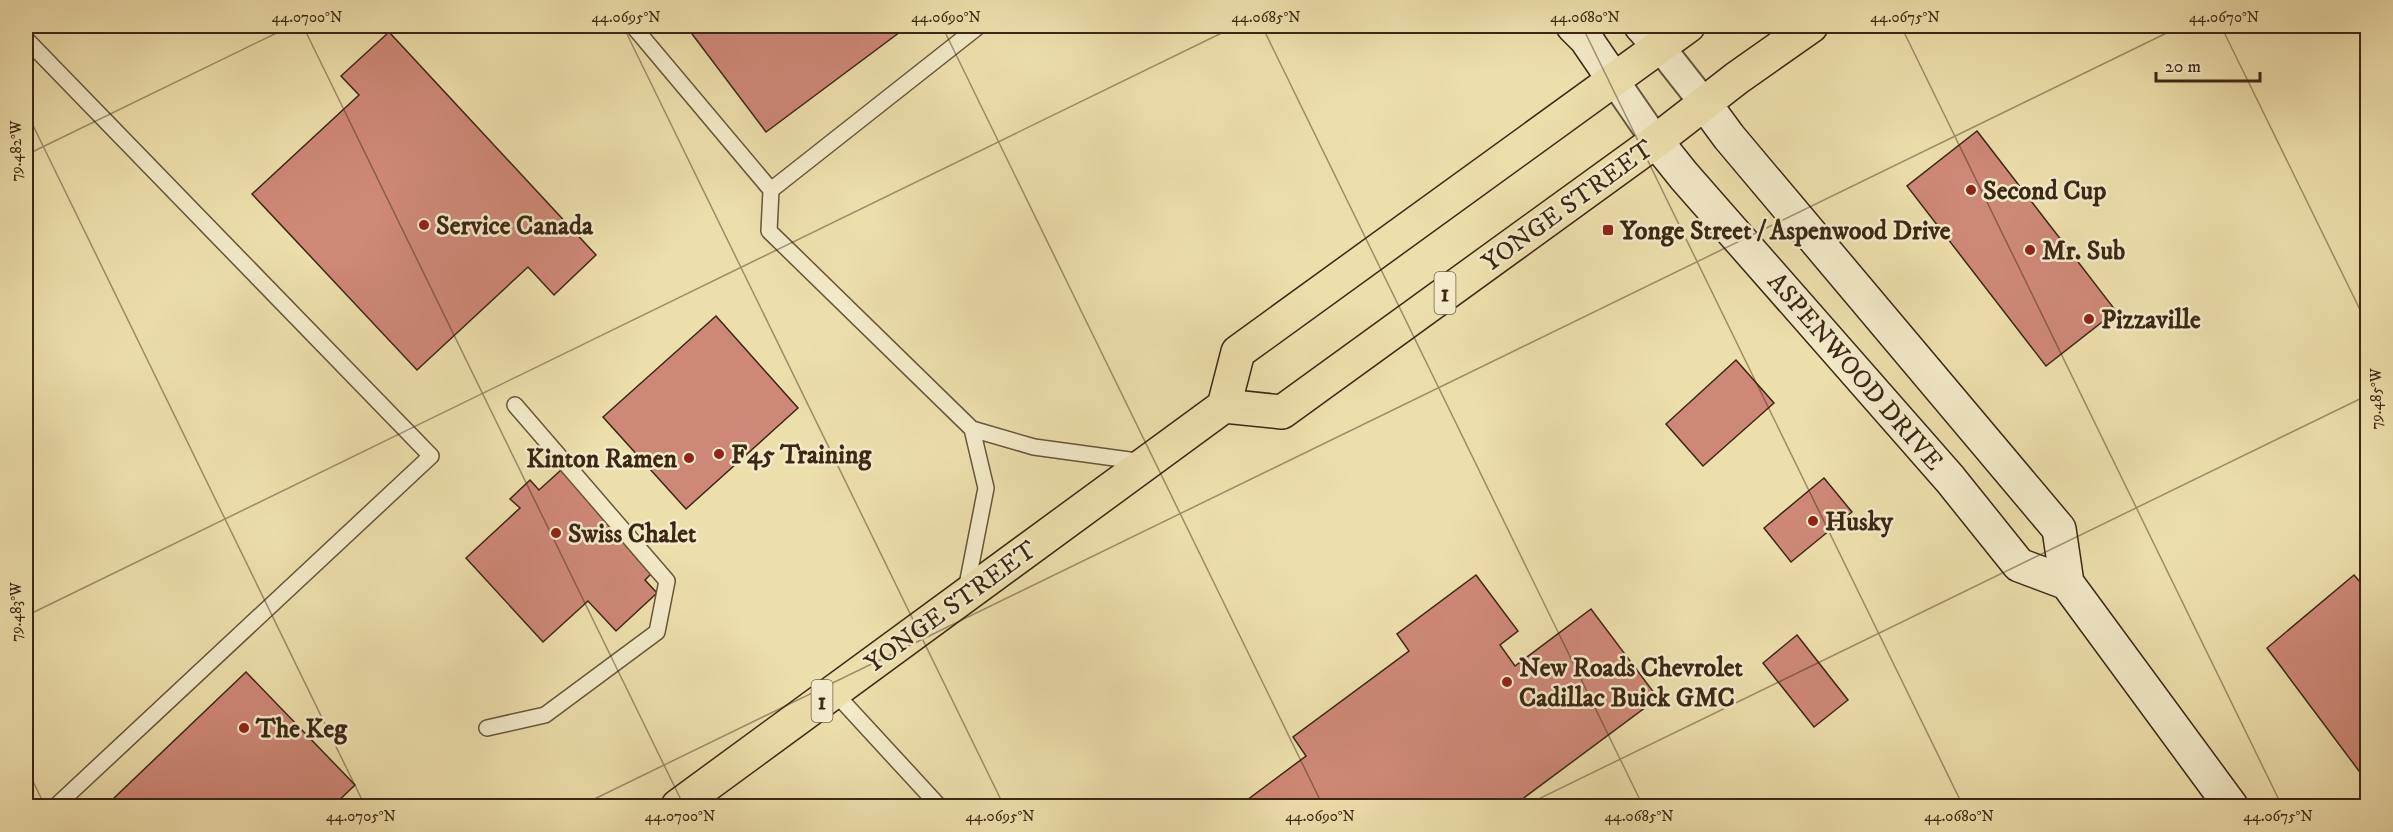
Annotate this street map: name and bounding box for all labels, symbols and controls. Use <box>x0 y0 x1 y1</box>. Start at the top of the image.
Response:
text: 44.0700°N <box>272 8 342 27</box>
text: 44.0695°N <box>591 8 661 27</box>
text: 44.0690°N <box>911 8 981 27</box>
text: 44.0685°N <box>1231 8 1301 27</box>
text: 44.0680°N <box>1550 8 1620 27</box>
text: 44.0675°N <box>1870 8 1940 27</box>
text: 44.0670°N <box>2189 8 2259 27</box>
scale bar <box>2156 45 2260 83</box>
text: 20 m <box>2165 56 2201 78</box>
text: 79.482°W <box>7 120 26 182</box>
street label: YONGE STREET <box>1476 133 1660 280</box>
place label: Second Cup <box>1983 175 2106 208</box>
marker: Second Cup <box>1964 183 1978 197</box>
place label: Service Canada <box>436 210 594 243</box>
place label: Yonge Street / Aspenwood Drive <box>1619 215 1951 248</box>
marker: Service Canada <box>417 218 431 232</box>
marker: Yonge Street / Aspenwood Drive <box>1601 223 1615 237</box>
place label: Mr. Sub <box>2042 235 2125 268</box>
marker: Mr. Sub <box>2023 243 2037 257</box>
street label: ASPENWOOD DRIVE <box>1760 266 1950 478</box>
road number: 1 <box>1434 272 1456 314</box>
place label: Pizzaville <box>2101 304 2201 337</box>
marker: Pizzaville <box>2082 312 2096 326</box>
text: 79.485°W <box>2367 368 2386 430</box>
place label: F45 Training <box>731 439 873 472</box>
place label: Kinton Ramen <box>526 443 677 476</box>
marker: F45 Training <box>712 447 726 461</box>
marker: Kinton Ramen <box>682 451 696 465</box>
place label: Husky <box>1825 506 1894 539</box>
marker: Husky <box>1806 514 1820 528</box>
place label: Swiss Chalet <box>568 518 697 551</box>
marker: Swiss Chalet <box>549 526 563 540</box>
street label: YONGE STREET <box>859 534 1043 681</box>
text: 79.483°W <box>7 582 26 642</box>
place label: New Roads Chevrolet Cadillac Buick GMC <box>1519 652 1744 715</box>
marker: New Roads Chevrolet Cadillac Buick GMC <box>1500 675 1514 689</box>
road number: 1 <box>812 680 832 722</box>
place label: The Keg <box>255 713 348 746</box>
marker: The Keg <box>237 721 251 735</box>
text: 44.0705°N <box>326 807 396 826</box>
text: 44.0700°N <box>645 807 715 826</box>
text: 44.0695°N <box>965 807 1035 826</box>
text: 44.0690°N <box>1285 807 1355 826</box>
text: 44.0685°N <box>1604 807 1674 826</box>
text: 44.0680°N <box>1924 807 1994 826</box>
text: 44.0675°N <box>2243 807 2313 826</box>

